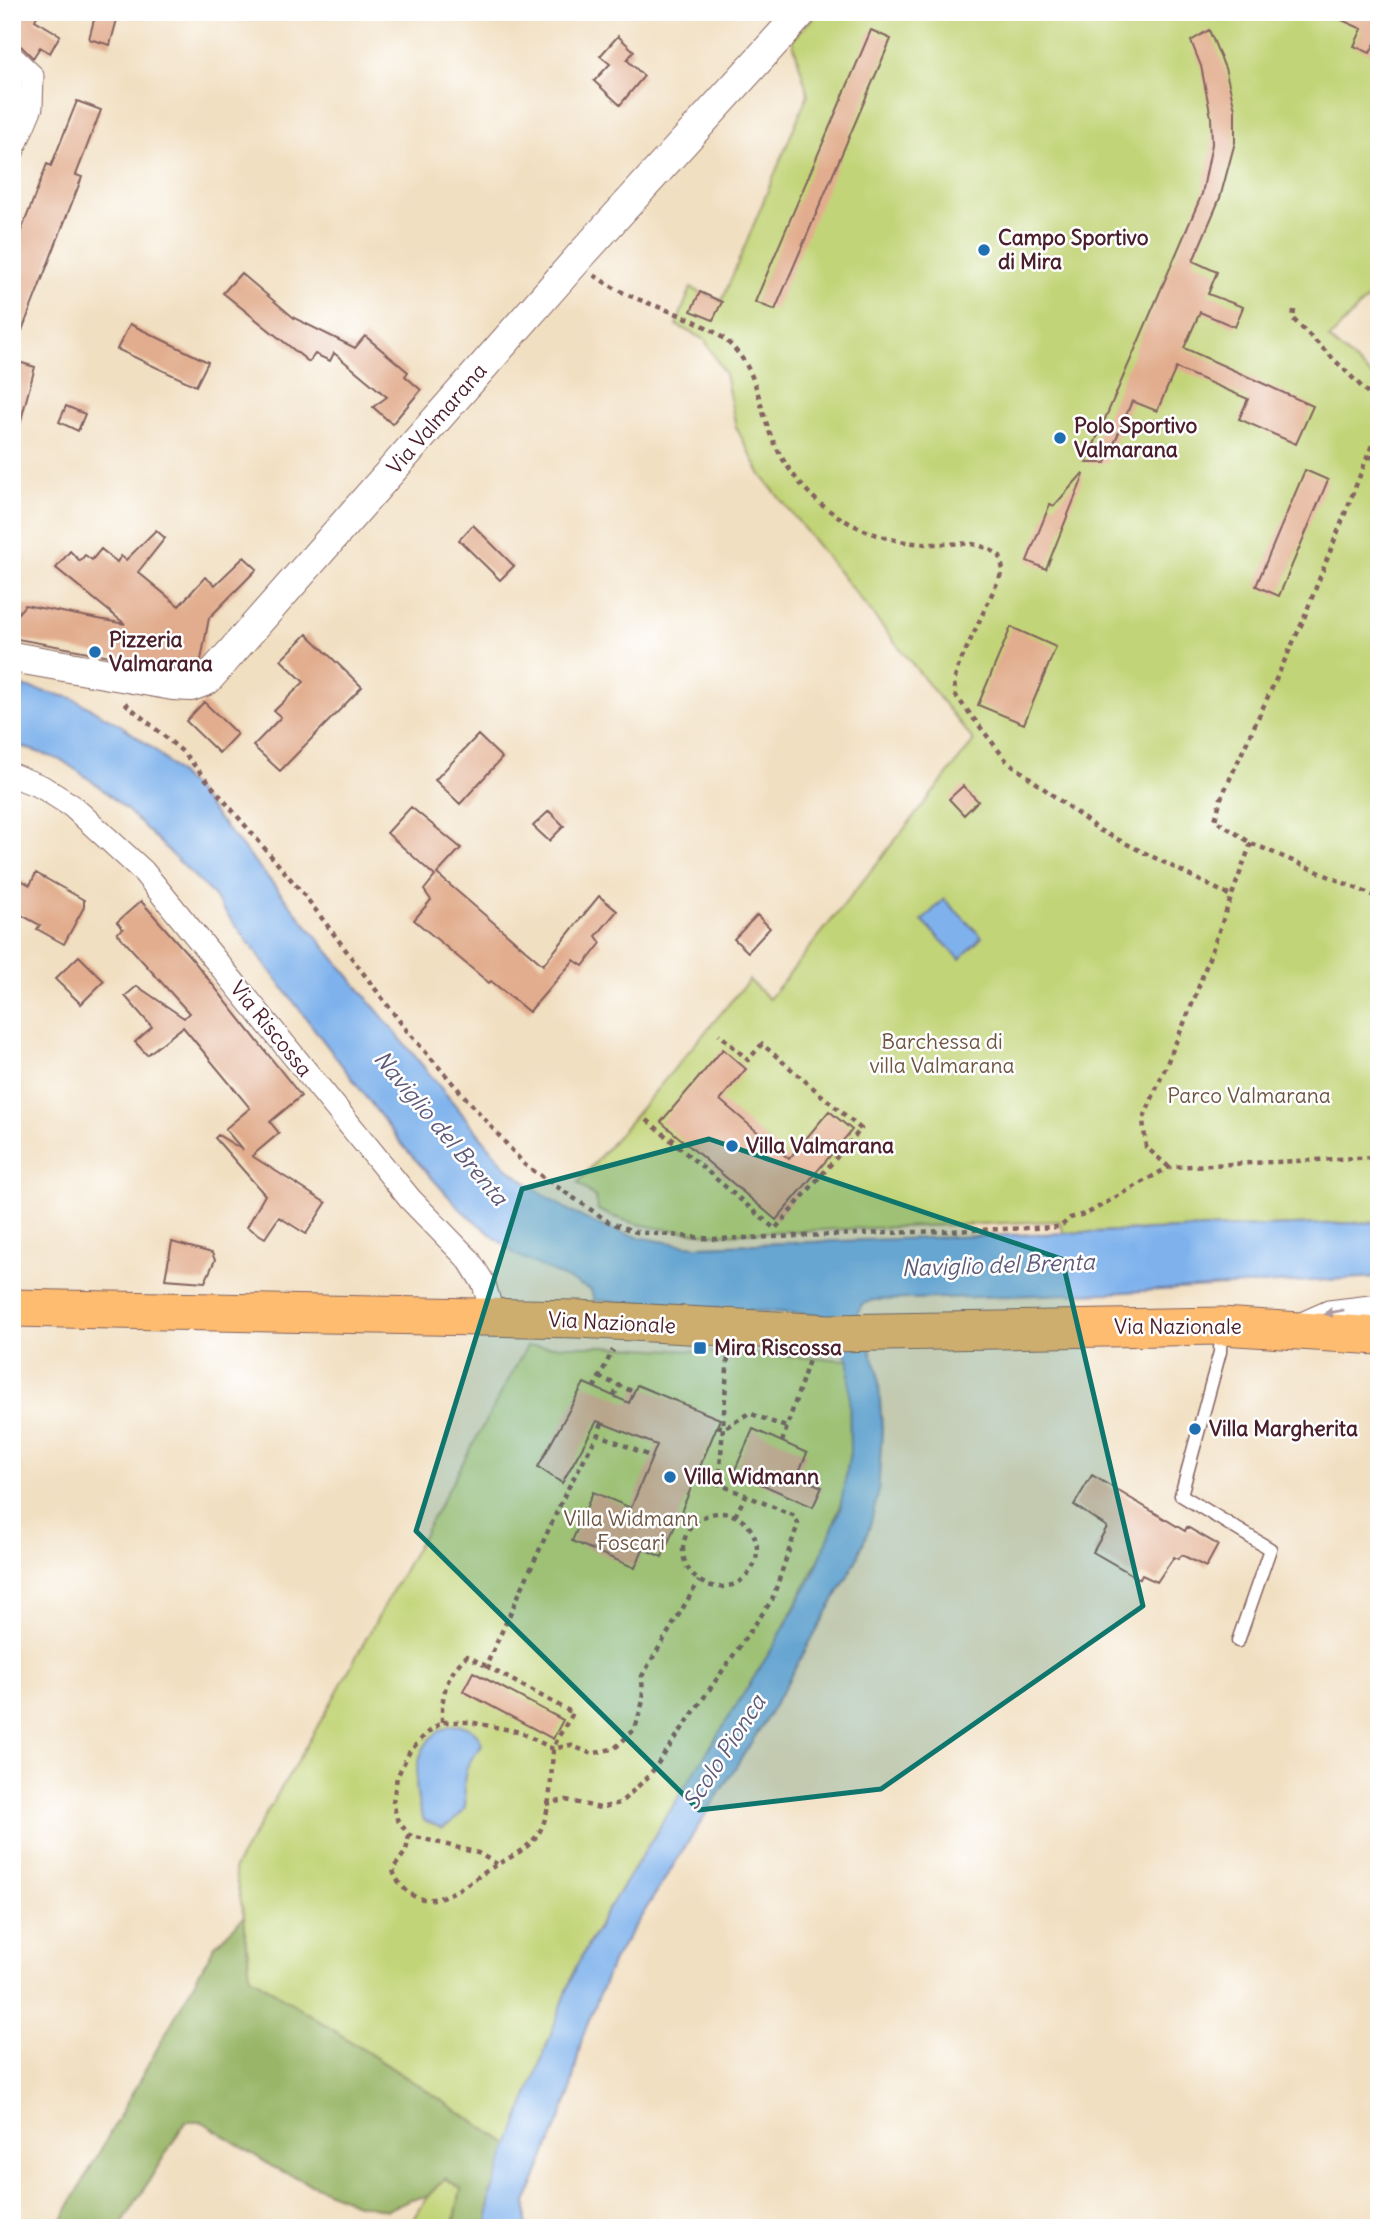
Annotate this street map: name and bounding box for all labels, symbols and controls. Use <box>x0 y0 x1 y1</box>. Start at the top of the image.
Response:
place label: Campo Sportivo di Mira <box>998 224 1149 275</box>
marker: Campo Sportivo di Mira <box>976 242 992 258</box>
street label: Via Valmarana <box>381 357 492 480</box>
place label: Polo Sportivo Valmarana <box>1074 412 1197 463</box>
marker: Polo Sportivo Valmarana <box>1052 430 1068 446</box>
place label: Pizzeria Valmarana <box>109 626 213 677</box>
marker: Pizzeria Valmarana <box>87 644 103 660</box>
street label: Via Riscossa <box>224 975 318 1082</box>
park label: Barchessa di villa Valmarana <box>869 1028 1015 1079</box>
water label: Naviglio del Brenta <box>368 1044 516 1212</box>
park label: Parco Valmarana <box>1167 1082 1331 1109</box>
place label: Villa Valmarana <box>746 1132 894 1159</box>
marker: Villa Valmarana <box>724 1138 740 1154</box>
water label: Naviglio del Brenta <box>901 1247 1097 1282</box>
street label: Via Nazionale <box>547 1306 677 1339</box>
one-way arrow <box>1323 1306 1345 1317</box>
street label: Via Nazionale <box>1114 1313 1242 1340</box>
place label: Mira Riscossa <box>714 1334 842 1361</box>
marker: Mira Riscossa <box>692 1340 708 1356</box>
place label: Villa Margherita <box>1209 1415 1358 1442</box>
marker: Villa Margherita <box>1187 1421 1203 1437</box>
place label: Villa Widmann <box>684 1463 819 1490</box>
marker: Villa Widmann <box>662 1469 678 1485</box>
park label: Villa Widmann Foscari <box>563 1505 699 1556</box>
water label: Scolo Pionca <box>676 1687 772 1814</box>

